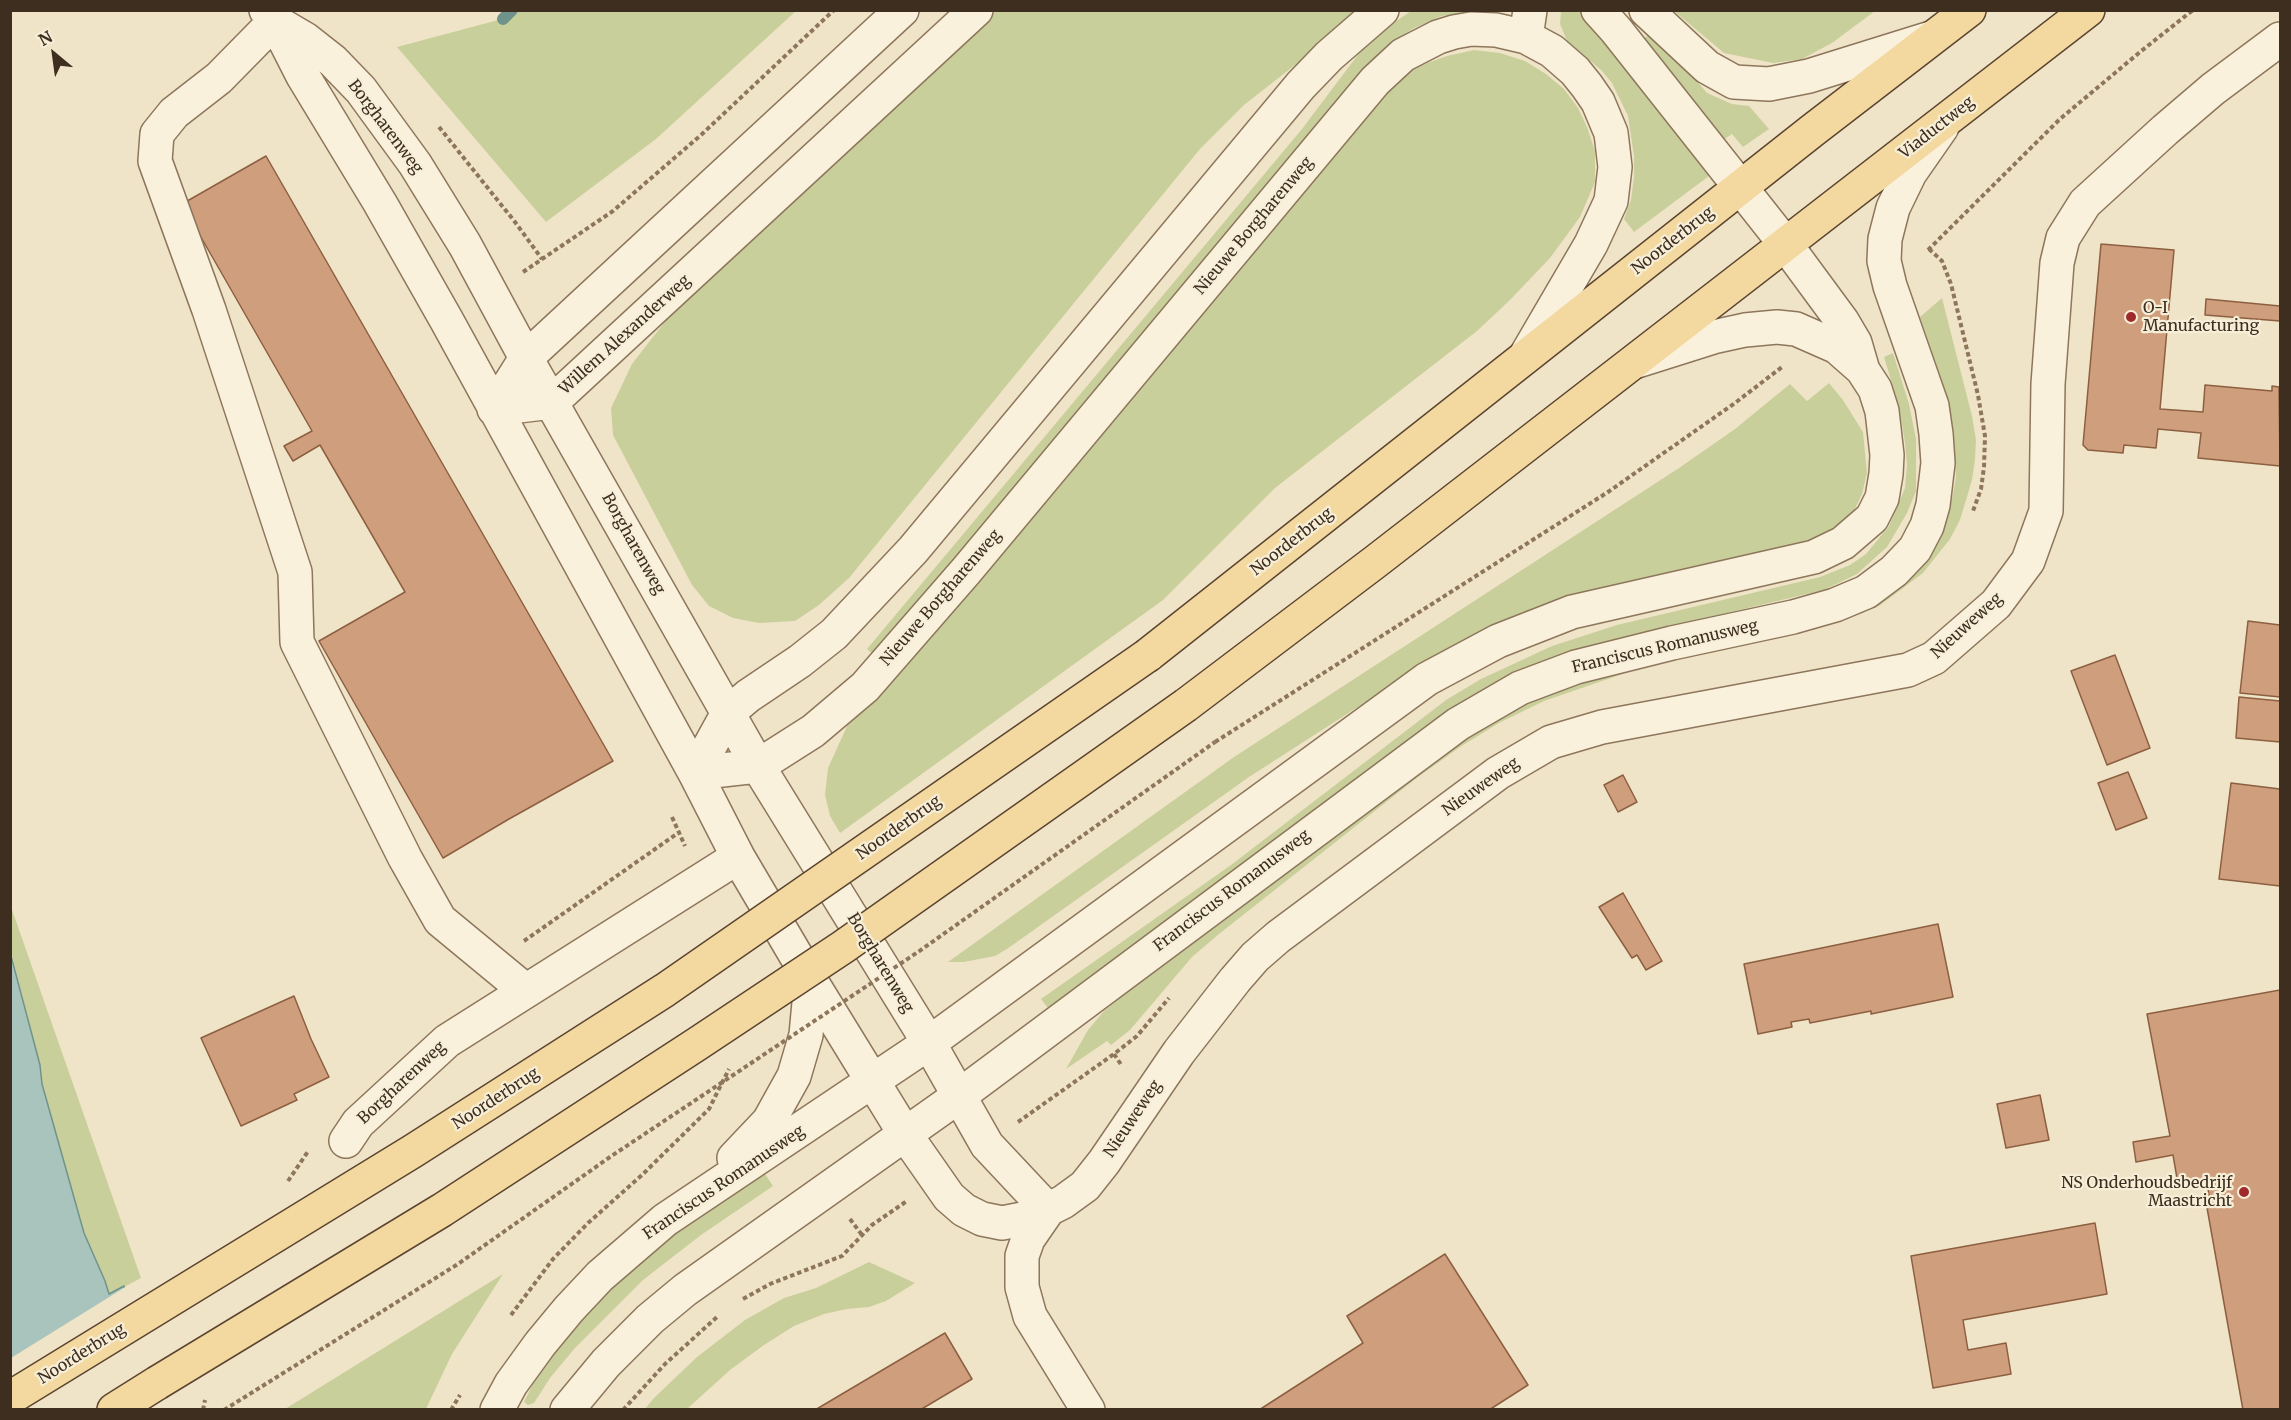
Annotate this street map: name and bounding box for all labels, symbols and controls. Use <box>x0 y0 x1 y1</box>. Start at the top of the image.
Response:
north arrow <box>24 24 84 84</box>
text: N <box>35 26 56 50</box>
street label: Borgharenweg <box>343 76 427 178</box>
street label: Viaductweg <box>1896 93 1978 163</box>
street label: Nieuwe Borgharenweg <box>1191 153 1317 299</box>
street label: Noorderbrug <box>1628 203 1718 279</box>
street label: Willem Alexanderweg <box>555 271 695 399</box>
place label: O-I Manufacturing <box>2143 298 2259 336</box>
marker: O-I Manufacturing <box>2124 310 2138 324</box>
street label: Borgharenweg <box>597 490 669 598</box>
street label: Noorderbrug <box>1247 504 1337 580</box>
street label: Nieuwe Borgharenweg <box>877 526 1005 670</box>
street label: Nieuweweg <box>1927 589 2007 663</box>
street label: Franciscus Romanusweg <box>1570 616 1760 678</box>
street label: Nieuweweg <box>1439 754 1523 820</box>
street label: Noorderbrug <box>853 792 945 864</box>
street label: Franciscus Romanusweg <box>1150 826 1314 956</box>
street label: Borgharenweg <box>843 910 917 1016</box>
street label: Borgharenweg <box>354 1037 450 1129</box>
street label: Noorderbrug <box>449 1064 543 1134</box>
street label: Nieuweweg <box>1100 1077 1166 1161</box>
street label: Franciscus Romanusweg <box>640 1122 808 1244</box>
place label: NS Onderhoudsbedrijf Maastricht <box>2061 1173 2232 1211</box>
marker: NS Onderhoudsbedrijf Maastricht <box>2237 1185 2251 1199</box>
street label: Noorderbrug <box>35 1320 129 1388</box>

